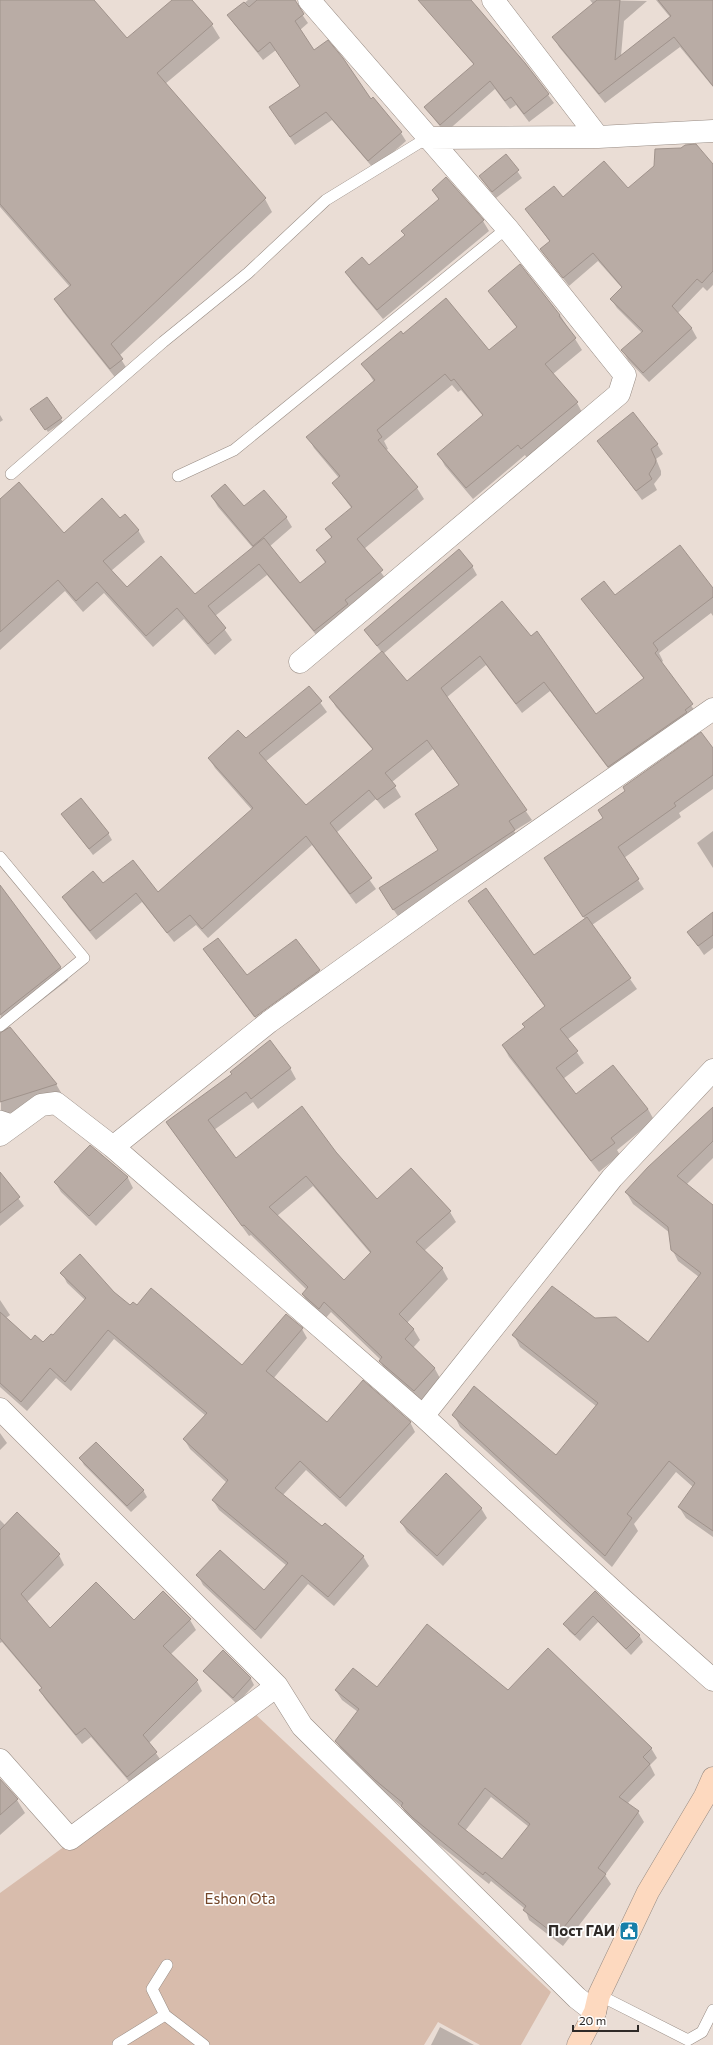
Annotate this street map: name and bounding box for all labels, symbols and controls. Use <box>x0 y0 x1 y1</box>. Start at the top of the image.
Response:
park label: Eshon Ota <box>205 1889 275 1907</box>
public building icon: Пост ГАИ <box>618 1920 640 1942</box>
place label: Пост ГАИ <box>548 1921 615 1939</box>
scale bar <box>573 2007 638 2033</box>
text: 20 m <box>579 2013 606 2027</box>

